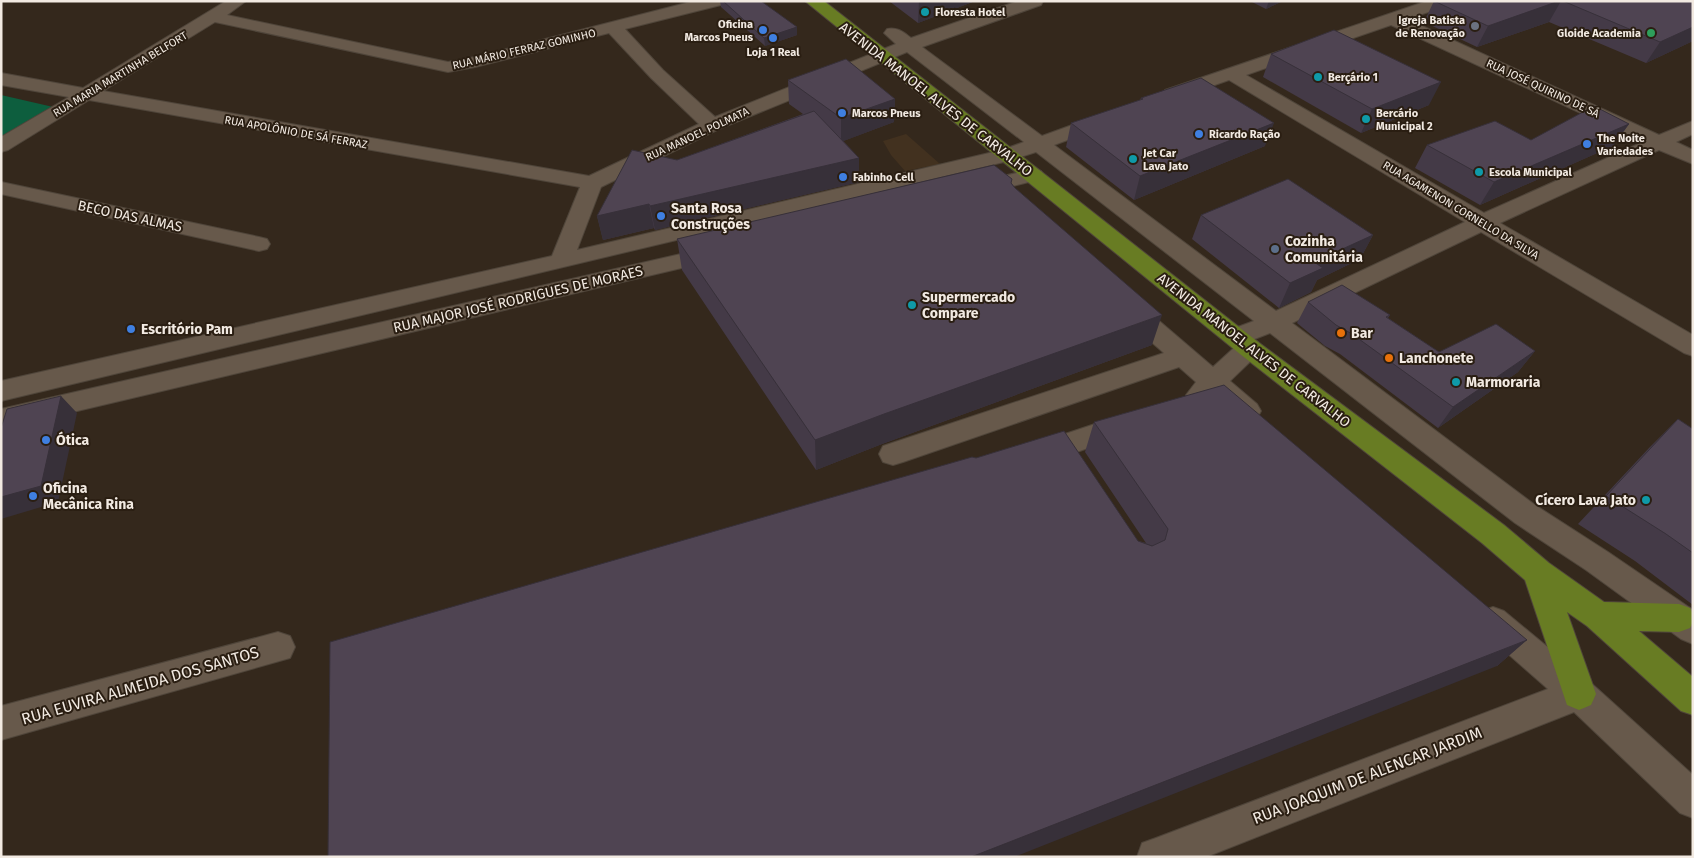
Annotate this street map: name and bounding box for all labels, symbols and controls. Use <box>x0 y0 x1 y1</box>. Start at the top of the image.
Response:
marker: Floresta Hotel <box>919 6 931 18</box>
place label: Floresta Hotel <box>935 6 1006 19</box>
place label: Igreja Batista de Renovação <box>1395 14 1466 40</box>
place label: Oficina Marcos Pneus <box>684 18 754 44</box>
street label: AVENIDA MANOEL ALVES DE CARVALHO <box>836 19 1036 180</box>
marker: Igreja Batista de Renovação <box>1469 20 1481 32</box>
marker: Oficina Marcos Pneus <box>757 24 769 36</box>
street label: RUA MÁRIO FERRAZ GOMINHO <box>451 26 597 72</box>
place label: Gloide Academia <box>1557 27 1641 40</box>
marker: Gloide Academia <box>1645 27 1657 39</box>
street label: RUA MARIA MARTINHA BELFORT <box>51 29 190 120</box>
marker: Loja 1 Real <box>767 32 779 44</box>
place label: Loja 1 Real <box>747 46 800 59</box>
street label: RUA JOSÉ QUIRINO DE SÁ <box>1484 56 1602 121</box>
marker: Berçário 1 <box>1312 71 1324 83</box>
place label: Berçário 1 <box>1328 71 1378 84</box>
street label: RUA MANOEL POLMATA <box>644 105 752 164</box>
marker: Marcos Pneus <box>836 107 848 119</box>
place label: Marcos Pneus <box>852 107 921 120</box>
place label: Bercário Municipal 2 <box>1376 107 1433 133</box>
street label: RUA APOLÔNIO DE SÁ FERRAZ <box>223 113 369 152</box>
marker: Bercário Municipal 2 <box>1360 113 1372 125</box>
marker: Ricardo Ração <box>1193 128 1205 140</box>
place label: Ricardo Ração <box>1209 128 1281 141</box>
place label: The Noite Variedades <box>1596 132 1654 158</box>
marker: The Noite Variedades <box>1581 138 1593 150</box>
place label: Jet Car Lava Jato <box>1142 147 1189 173</box>
marker: Jet Car Lava Jato <box>1127 153 1139 165</box>
street label: RUA AGAMENON CORNELLO DA SILVA <box>1381 159 1542 263</box>
marker: Escola Municipal <box>1473 166 1485 178</box>
place label: Escola Municipal <box>1489 166 1572 179</box>
marker: Fabinho Cell <box>837 171 849 183</box>
place label: Fabinho Cell <box>853 171 915 184</box>
street label: BECO DAS ALMAS <box>76 197 184 236</box>
place label: Santa Rosa Construções <box>671 200 750 234</box>
marker: Santa Rosa Construções <box>655 210 667 222</box>
place label: Cozinha Comunitária <box>1285 233 1363 266</box>
marker: Cozinha Comunitária <box>1269 243 1281 255</box>
street label: RUA MAJOR JOSÉ RODRIGUES DE MORAES <box>391 261 645 337</box>
street label: AVENIDA MANOEL ALVES DE CARVALHO <box>1154 270 1354 431</box>
place label: Supermercado Compare <box>922 289 1015 322</box>
marker: Supermercado Compare <box>906 299 918 311</box>
place label: Escritório Pam <box>141 321 233 338</box>
marker: Escritório Pam <box>125 323 137 335</box>
place label: Bar <box>1351 325 1373 342</box>
marker: Bar <box>1335 327 1347 339</box>
place label: Lanchonete <box>1399 350 1474 367</box>
marker: Lanchonete <box>1383 352 1395 364</box>
place label: Marmoraria <box>1466 374 1541 391</box>
marker: Marmoraria <box>1450 376 1462 388</box>
place label: Ótica <box>56 431 90 449</box>
marker: Ótica <box>40 434 52 446</box>
place label: Oficina Mecânica Rina <box>43 480 134 513</box>
marker: Oficina Mecânica Rina <box>27 490 39 502</box>
place label: Cícero Lava Jato <box>1535 492 1636 509</box>
marker: Cícero Lava Jato <box>1640 494 1652 506</box>
street label: RUA EUVIRA ALMEIDA DOS SANTOS <box>19 642 261 729</box>
street label: RUA JOAQUIM DE ALENCAR JARDIM <box>1250 723 1485 828</box>

